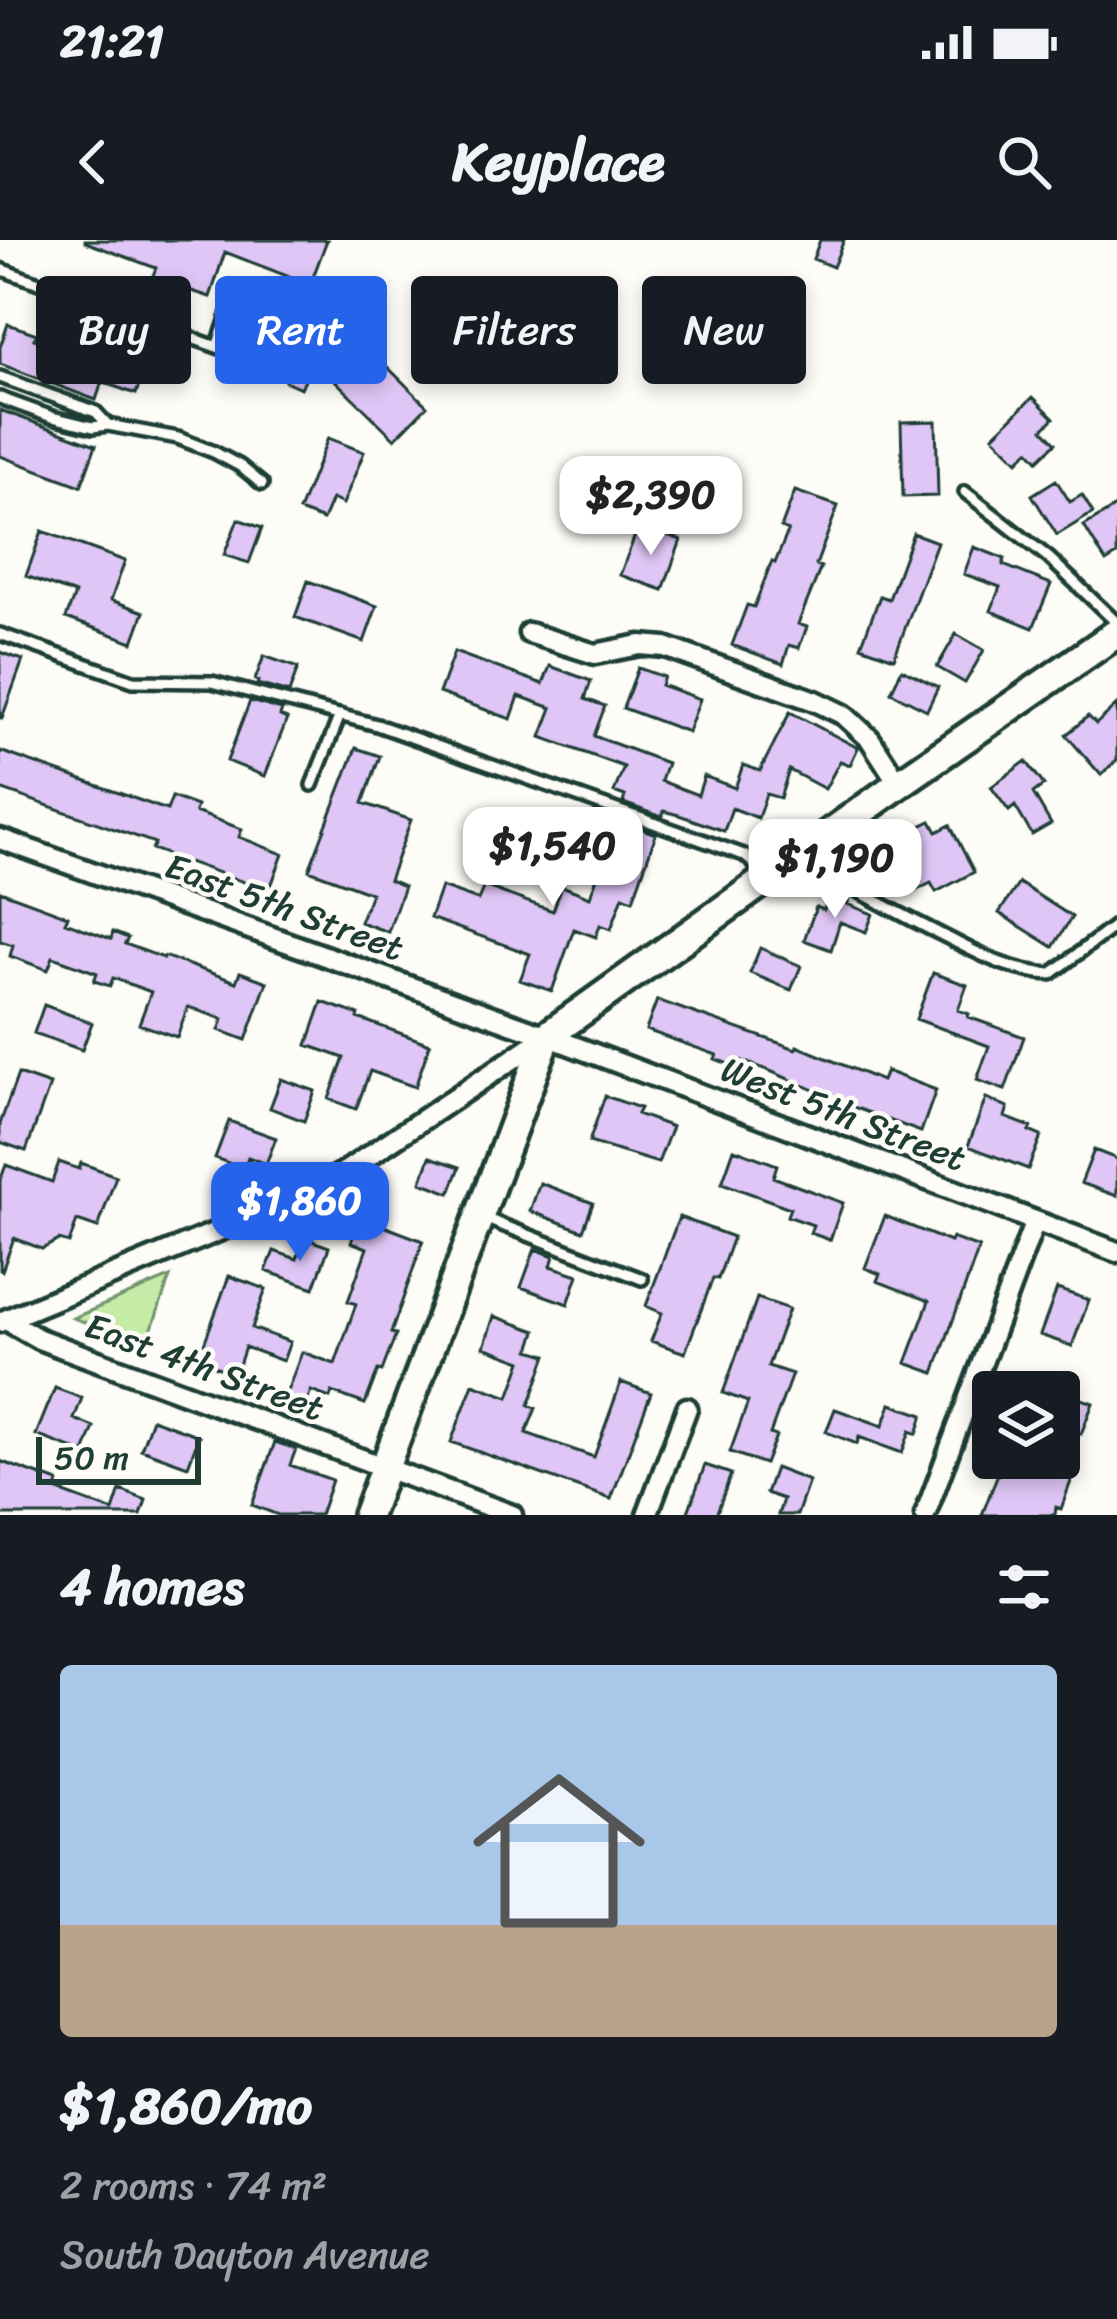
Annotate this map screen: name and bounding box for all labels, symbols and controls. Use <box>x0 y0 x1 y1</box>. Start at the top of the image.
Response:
text: 21:21 <box>60 2 164 82</box>
text: Keyplace <box>452 114 665 210</box>
icon: back <box>60 129 126 195</box>
icon: search <box>991 129 1057 195</box>
chip: Buy <box>36 276 191 384</box>
chip: Rent <box>215 276 387 384</box>
chip: Filters <box>411 276 618 384</box>
chip: New <box>642 276 806 384</box>
pin: $2,390 <box>553 456 749 558</box>
text: $2,390 <box>586 460 716 529</box>
pin: $1,540 <box>455 807 651 909</box>
text: $1,540 <box>490 811 616 880</box>
pin: $1,190 <box>737 819 933 921</box>
text: $1,190 <box>776 823 894 892</box>
street label: East 5th Street <box>156 834 413 980</box>
street label: West 5th Street <box>712 1038 976 1190</box>
pin: $1,860 <box>202 1162 398 1264</box>
text: $1,860 <box>238 1166 362 1235</box>
street label: East 4th Street <box>76 1294 333 1440</box>
map controls <box>972 1371 1080 1479</box>
button: layers <box>972 1371 1080 1479</box>
text: 50 m <box>54 1429 129 1487</box>
scale bar <box>36 1431 201 1484</box>
text: 4 homes <box>60 1542 244 1632</box>
icon: filters <box>991 1554 1057 1620</box>
icon: home <box>451 1743 667 1959</box>
text: $1,860/mo <box>60 2061 312 2151</box>
text: 2 rooms · 74 m² <box>60 2151 327 2220</box>
text: South Dayton Avenue <box>60 2220 429 2289</box>

